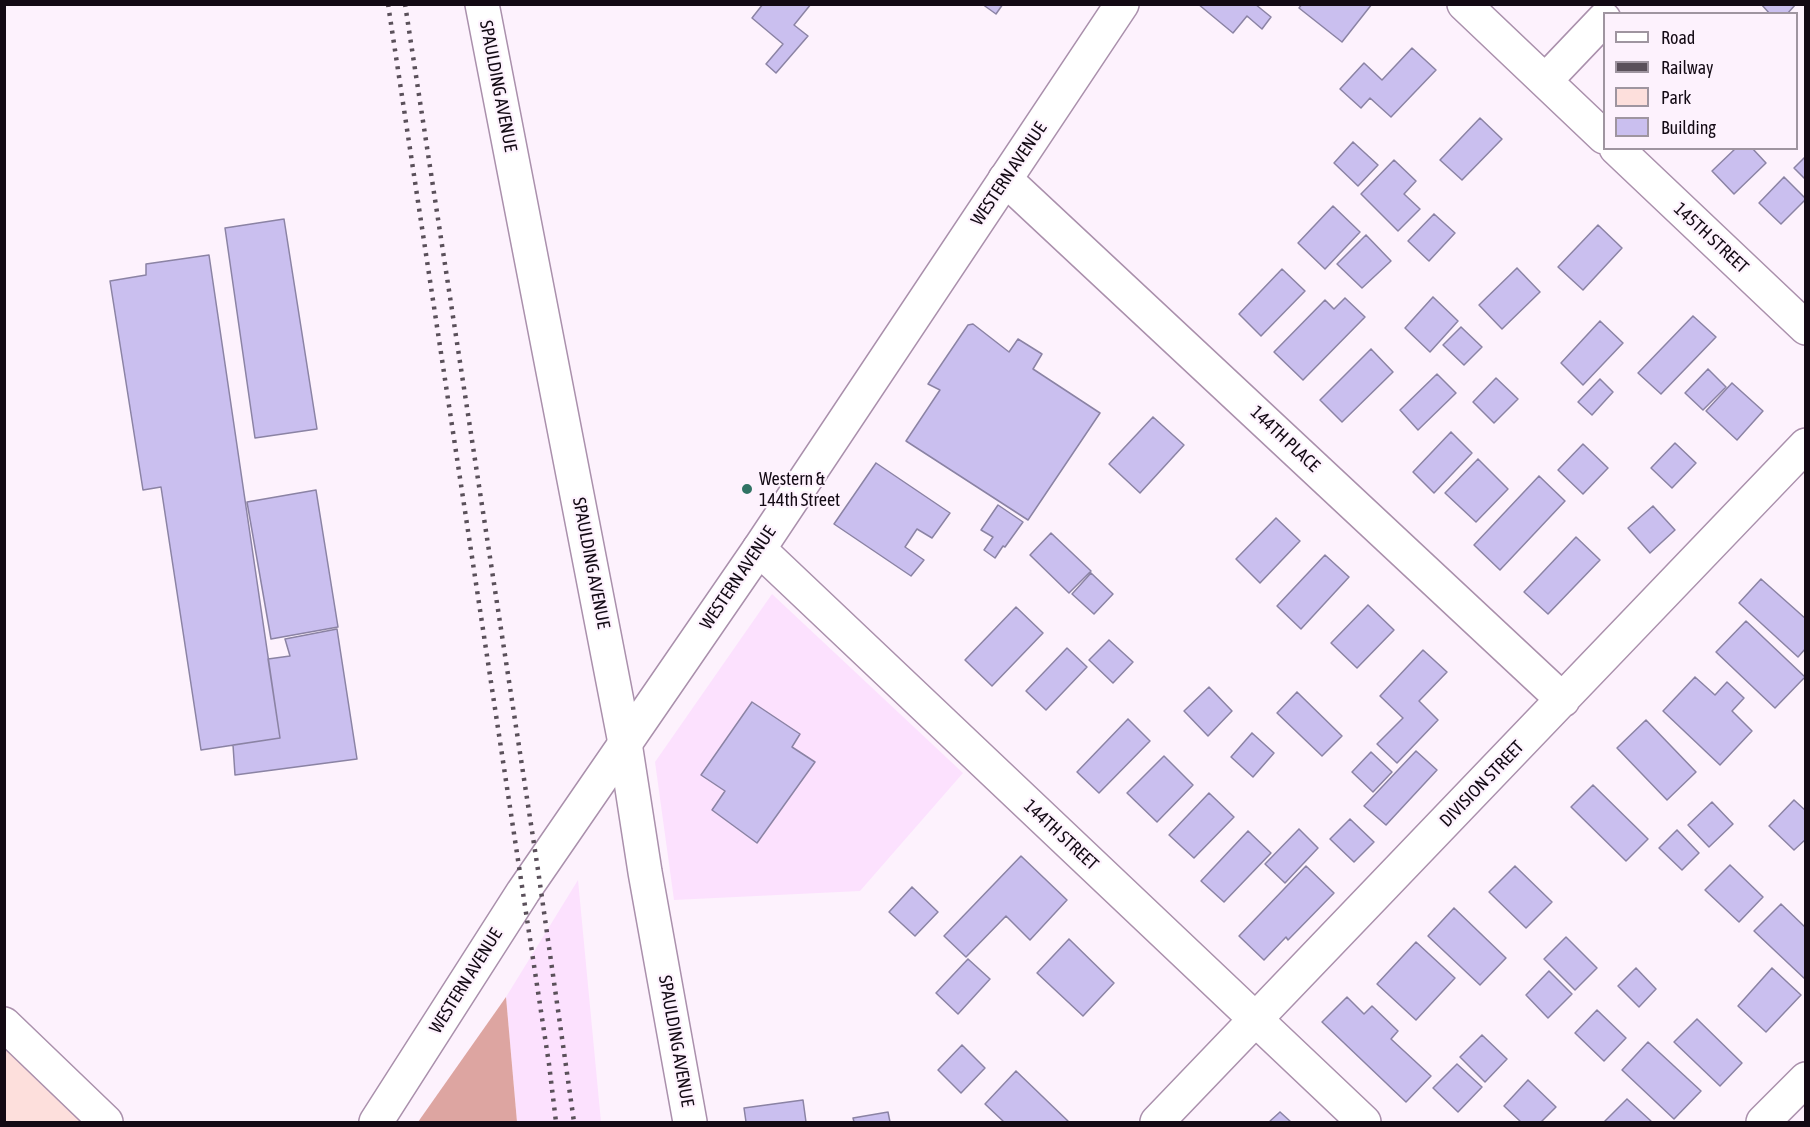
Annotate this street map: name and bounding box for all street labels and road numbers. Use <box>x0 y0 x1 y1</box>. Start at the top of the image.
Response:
street label: SPAULDING AVENUE <box>475 19 521 153</box>
street label: WESTERN AVENUE <box>967 118 1051 230</box>
street label: 145TH STREET <box>1669 198 1753 278</box>
street label: 144TH PLACE <box>1246 402 1324 476</box>
street label: SPAULDING AVENUE <box>568 496 614 630</box>
street label: WESTERN AVENUE <box>696 522 780 634</box>
street label: DIVISION STREET <box>1435 736 1529 832</box>
street label: 144TH STREET <box>1019 795 1103 875</box>
street label: WESTERN AVENUE <box>425 924 507 1038</box>
street label: SPAULDING AVENUE <box>654 974 698 1108</box>

